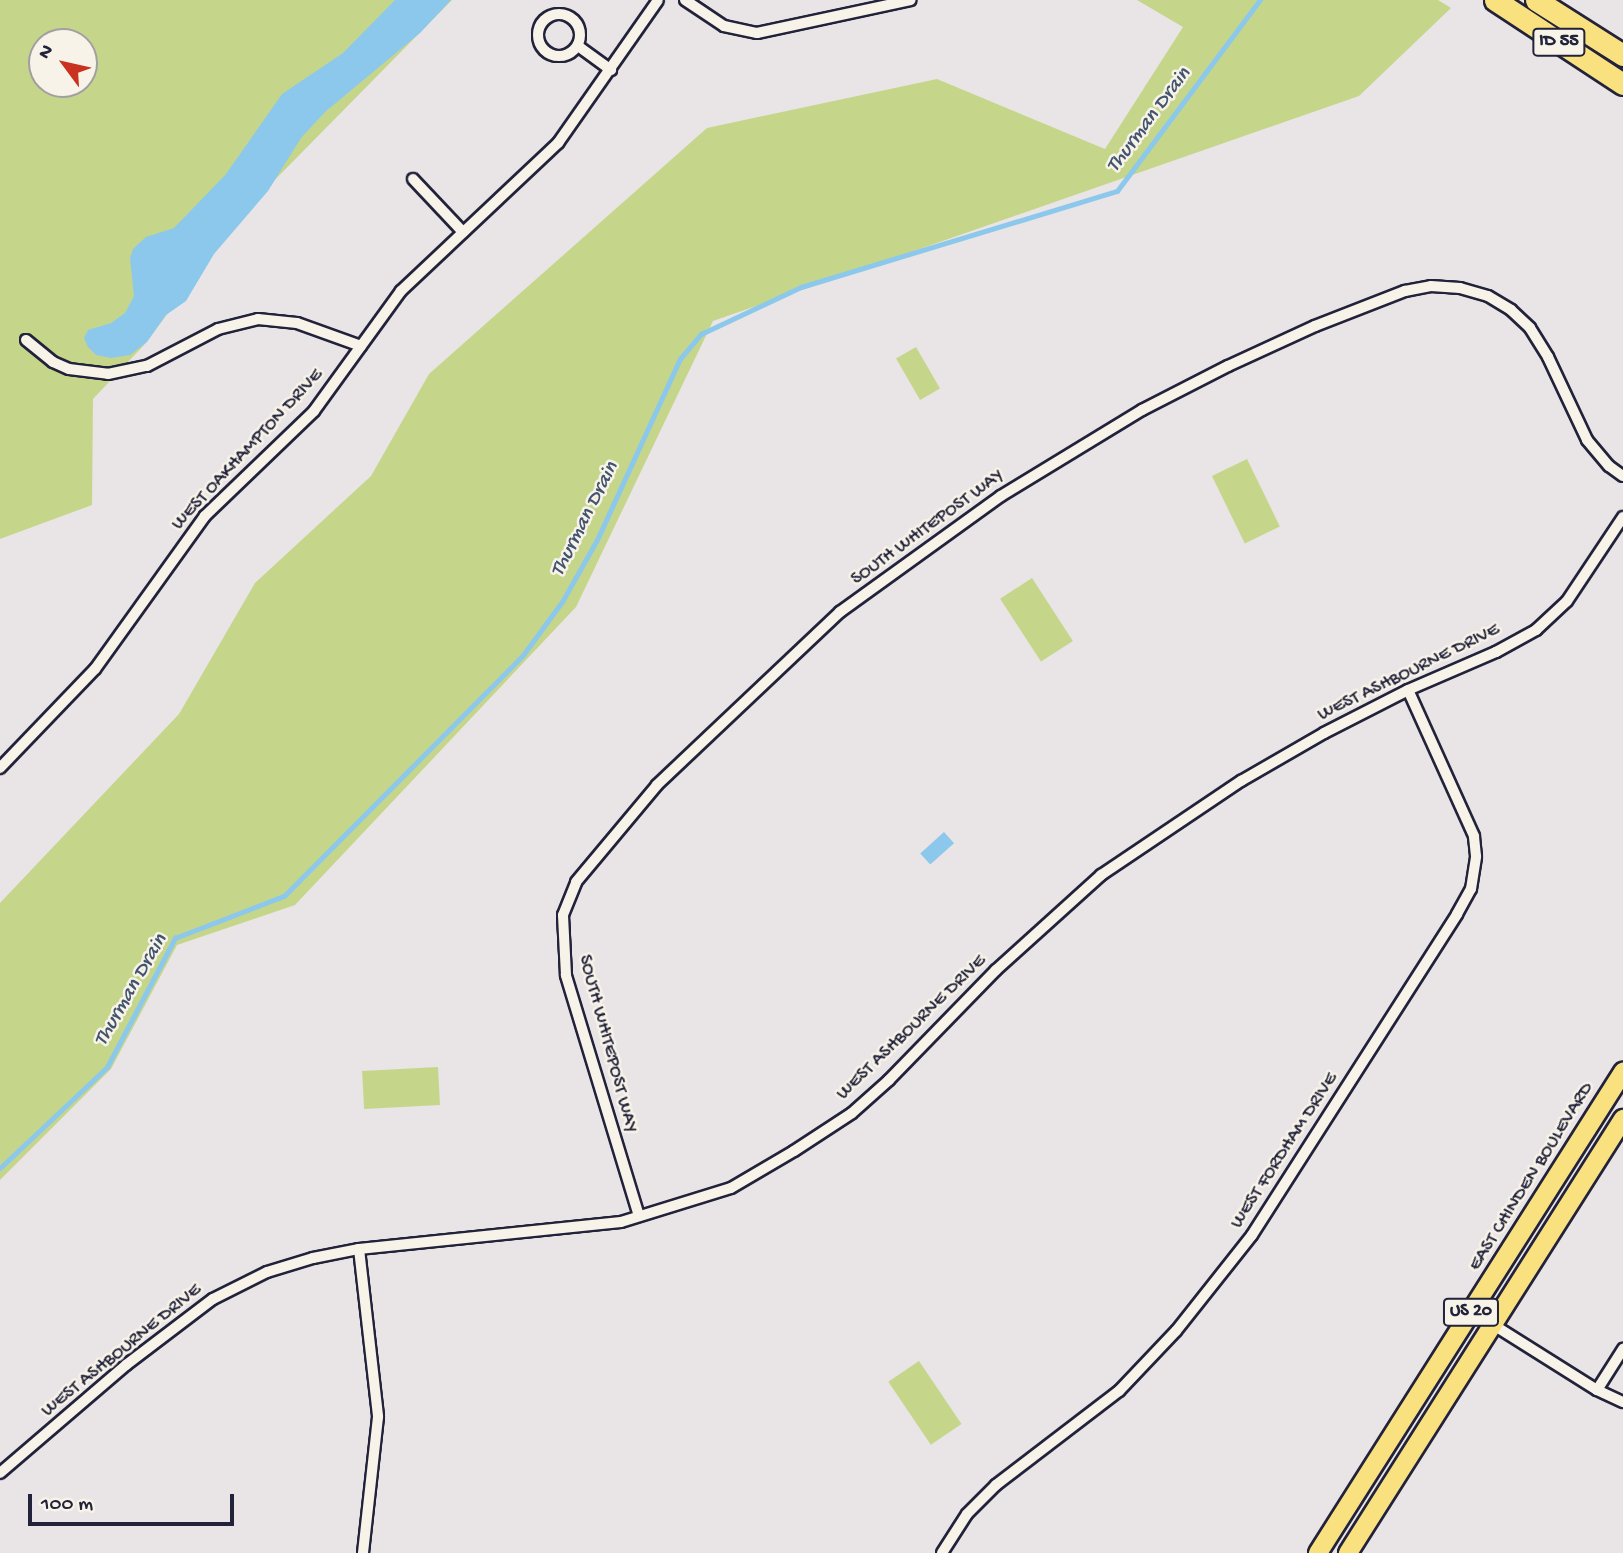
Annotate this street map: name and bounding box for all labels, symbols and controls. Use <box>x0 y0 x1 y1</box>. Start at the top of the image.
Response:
north arrow <box>28 28 98 98</box>
road number: ID 55 <box>1531 28 1587 56</box>
text: N <box>34 41 60 64</box>
water label: Thurman Drain <box>1102 63 1198 179</box>
street label: WEST OAKHAMPTON DRIVE <box>167 365 329 535</box>
water label: Thurman Drain <box>546 458 626 582</box>
street label: SOUTH WHITEPOST WAY <box>847 465 1009 591</box>
street label: WEST ASHBOURNE DRIVE <box>1314 619 1504 727</box>
water label: Thurman Drain <box>90 930 174 1052</box>
street label: WEST ASHBOURNE DRIVE <box>832 950 992 1106</box>
street label: SOUTH WHITEPOST WAY <box>572 953 642 1135</box>
street label: WEST FORDHAM DRIVE <box>1226 1069 1344 1233</box>
street label: EAST CHINDEN BOULEVARD <box>1465 1079 1599 1275</box>
street label: WEST ASHBOURNE DRIVE <box>37 1279 207 1423</box>
road number: US 20 <box>1441 1297 1501 1326</box>
scale bar <box>32 1480 238 1524</box>
text: 100 m <box>41 1493 93 1518</box>

